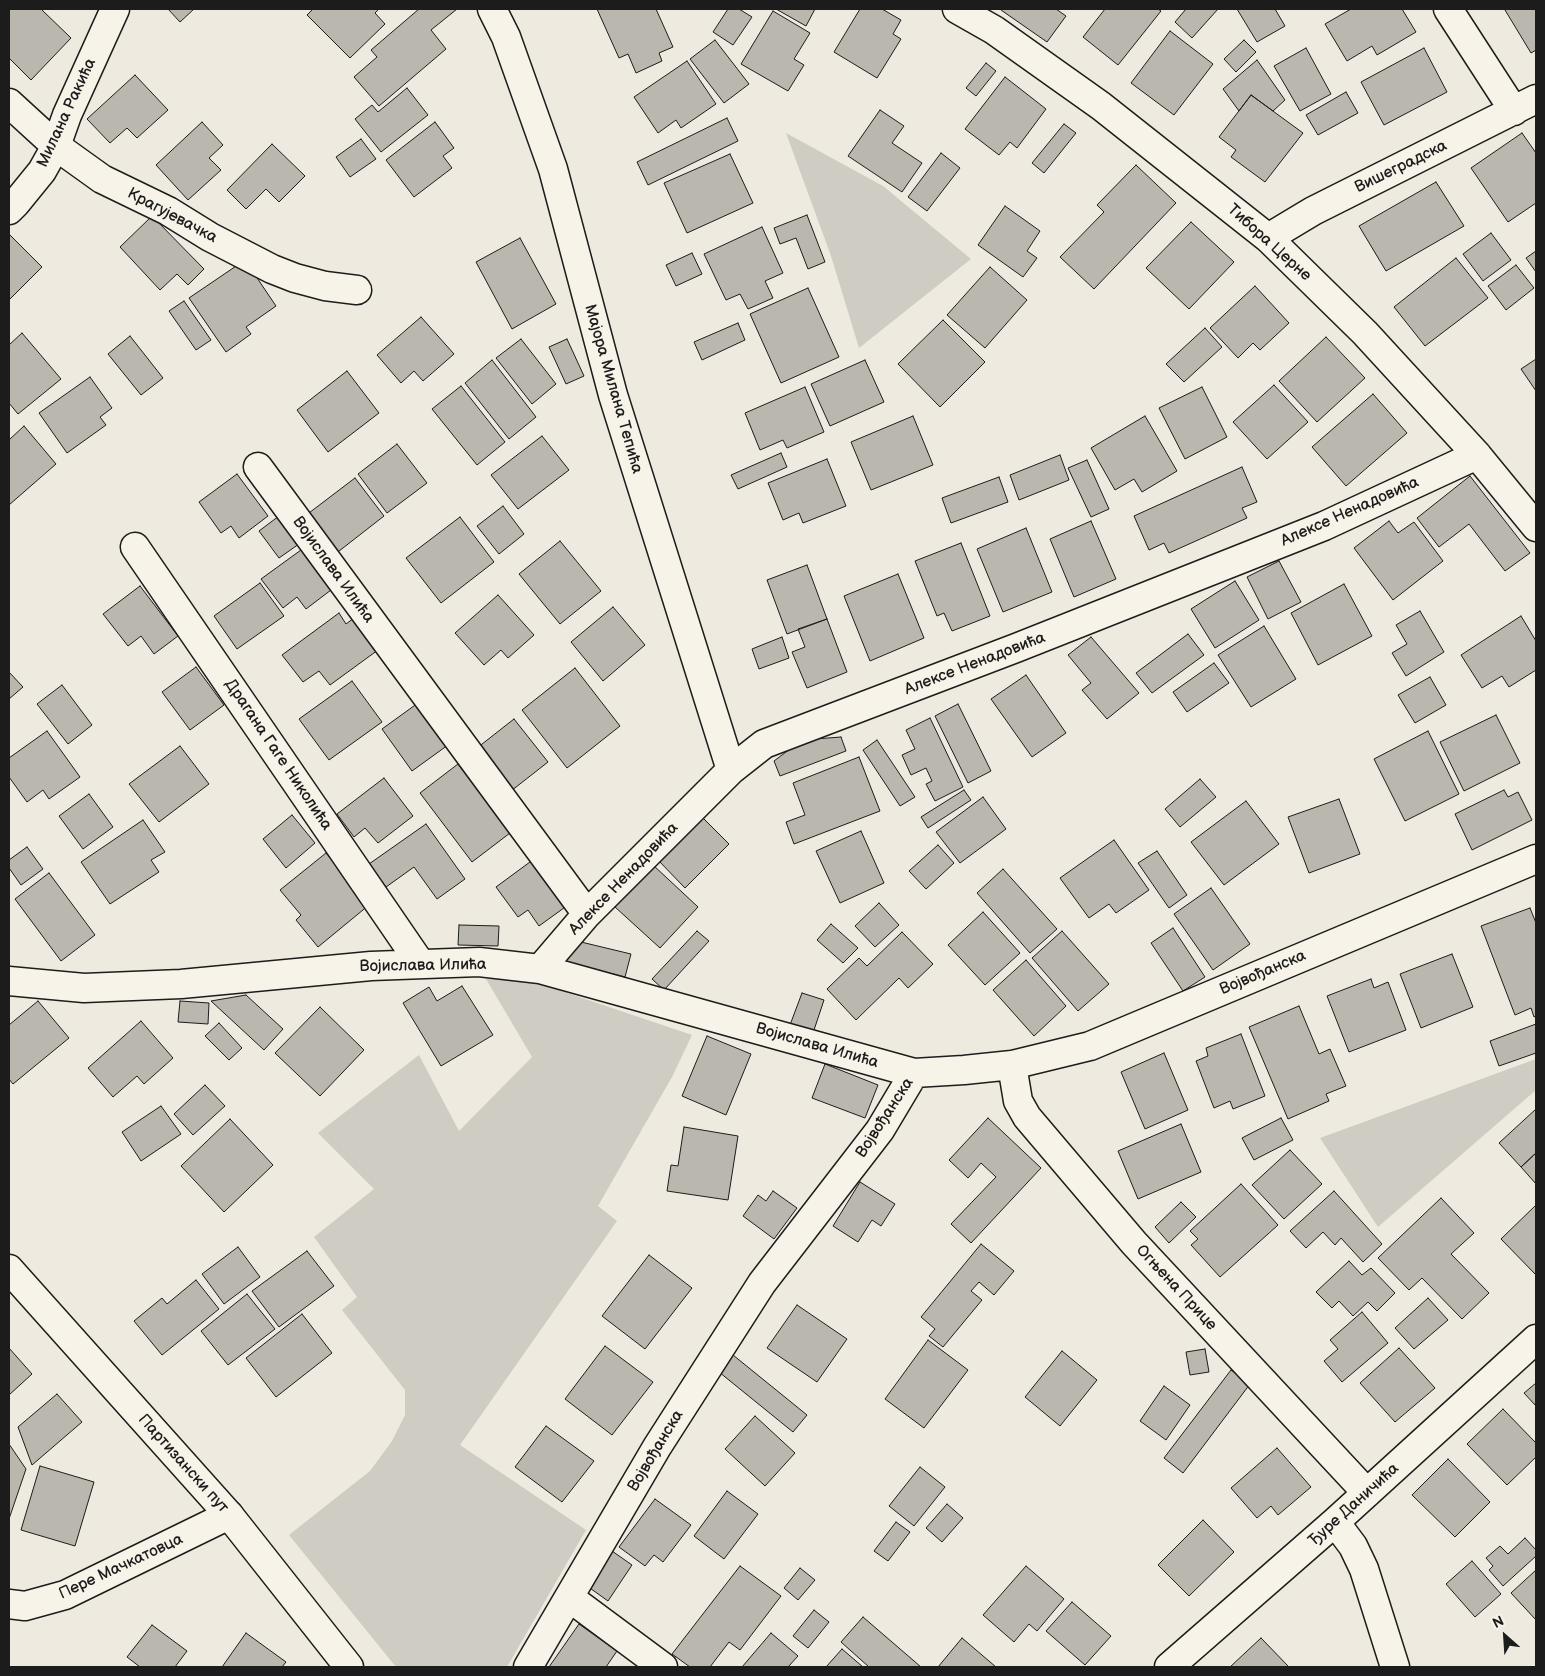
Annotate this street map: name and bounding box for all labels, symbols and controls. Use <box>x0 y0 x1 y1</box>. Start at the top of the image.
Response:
street label: Милана Ракића <box>33 55 101 171</box>
street label: Вишеградска <box>1352 136 1450 198</box>
street label: Крагујевачка <box>124 184 220 248</box>
street label: Тибора Церне <box>1223 200 1315 286</box>
street label: Мајора Милана Тепића <box>580 302 646 476</box>
street label: Алексе Ненадовића <box>1278 473 1422 551</box>
street label: Војислава Илића <box>288 513 378 627</box>
street label: Алексе Ненадовића <box>902 628 1048 700</box>
street label: Драгана Гаге Николића <box>220 676 336 834</box>
street label: Алексе Ненадовића <box>565 819 683 939</box>
street label: Војвођанска <box>1217 946 1309 1000</box>
street label: Војислава Илића <box>359 955 487 977</box>
street label: Војислава Илића <box>753 1019 881 1073</box>
street label: Војвођанска <box>852 1074 918 1162</box>
street label: Огњена Прице <box>1131 1241 1221 1335</box>
street label: Војвођанска <box>624 1407 688 1495</box>
street label: Партизански пут <box>134 1411 232 1517</box>
street label: Ђуре Даничића <box>1305 1459 1403 1551</box>
street label: Пере Мачкатовца <box>56 1530 186 1604</box>
north arrow <box>1480 1611 1530 1661</box>
text: N <box>1490 1612 1507 1632</box>

